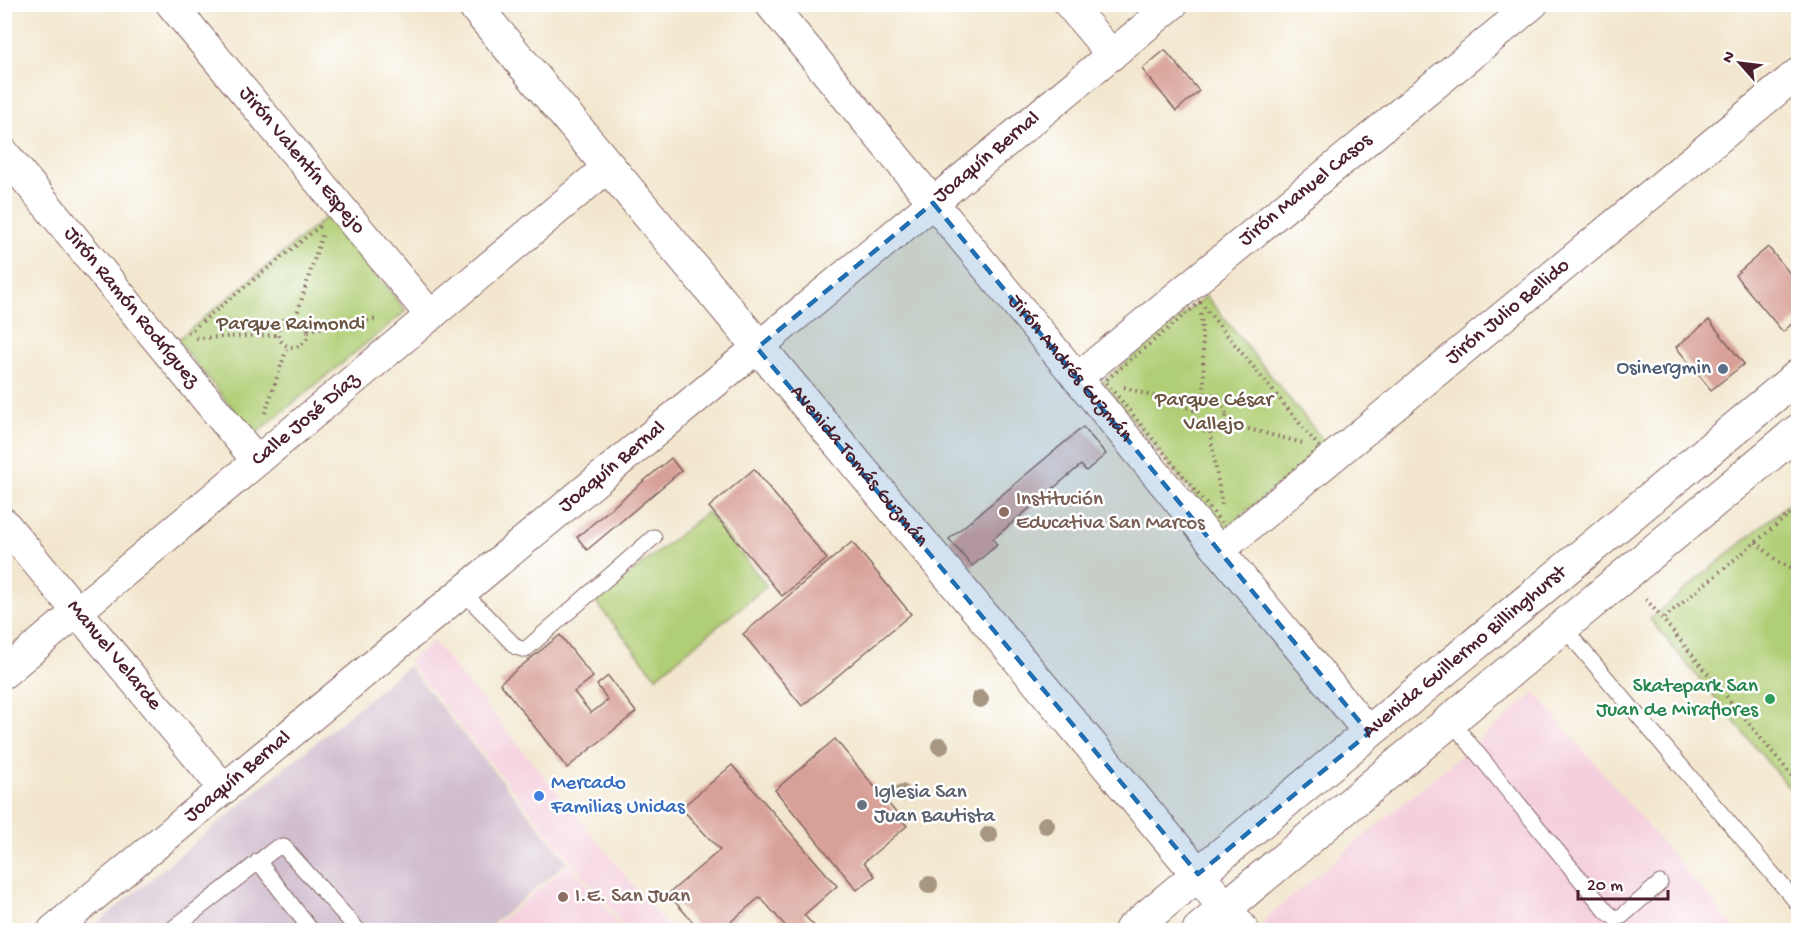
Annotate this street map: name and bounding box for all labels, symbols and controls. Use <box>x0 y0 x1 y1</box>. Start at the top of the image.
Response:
north arrow <box>1710 33 1770 93</box>
text: N <box>1719 48 1741 67</box>
street label: Jirón Valentín Espejo <box>233 82 370 240</box>
street label: Joaquín Bernal <box>929 106 1046 209</box>
street label: Jirón Manuel Casos <box>1234 128 1379 252</box>
street label: Jirón Ramón Rodríguez <box>58 222 205 394</box>
street label: Jirón Julio Bellido <box>1441 254 1575 371</box>
street label: Jirón Andrés Guzmán <box>1002 290 1138 448</box>
park label: Parque Raimondi <box>216 313 365 338</box>
place label: Osinergmin <box>1616 357 1711 382</box>
marker: Osinergmin <box>1716 362 1730 376</box>
street label: Calle José Díaz <box>247 367 366 472</box>
street label: Avenida Tomás Guzmán <box>784 380 933 553</box>
park label: Parque César Vallejo <box>1154 389 1275 438</box>
street label: Joaquín Bernal <box>554 416 671 519</box>
place label: Institución Educativa San Marcos <box>1016 488 1206 537</box>
marker: Institución Educativa San Marcos <box>997 505 1011 519</box>
street label: Avenida Guillermo Billinghurst <box>1358 559 1574 745</box>
street label: Manuel Velarde <box>61 595 167 717</box>
place label: Skatepark San Juan de Miraflores <box>1596 675 1759 724</box>
marker: Skatepark San Juan de Miraflores <box>1763 692 1777 706</box>
street label: Joaquín Bernal <box>180 726 296 828</box>
place label: Mercado Familias Unidas <box>550 772 686 821</box>
place label: Iglesia San Juan Bautista <box>874 781 996 830</box>
marker: Mercado Familias Unidas <box>532 789 546 803</box>
marker: Iglesia San Juan Bautista <box>855 798 869 812</box>
scale bar <box>1578 863 1668 901</box>
text: 20 m <box>1587 876 1623 897</box>
place label: I.E. San Juan <box>575 885 690 910</box>
marker: I.E. San Juan <box>556 890 570 904</box>

